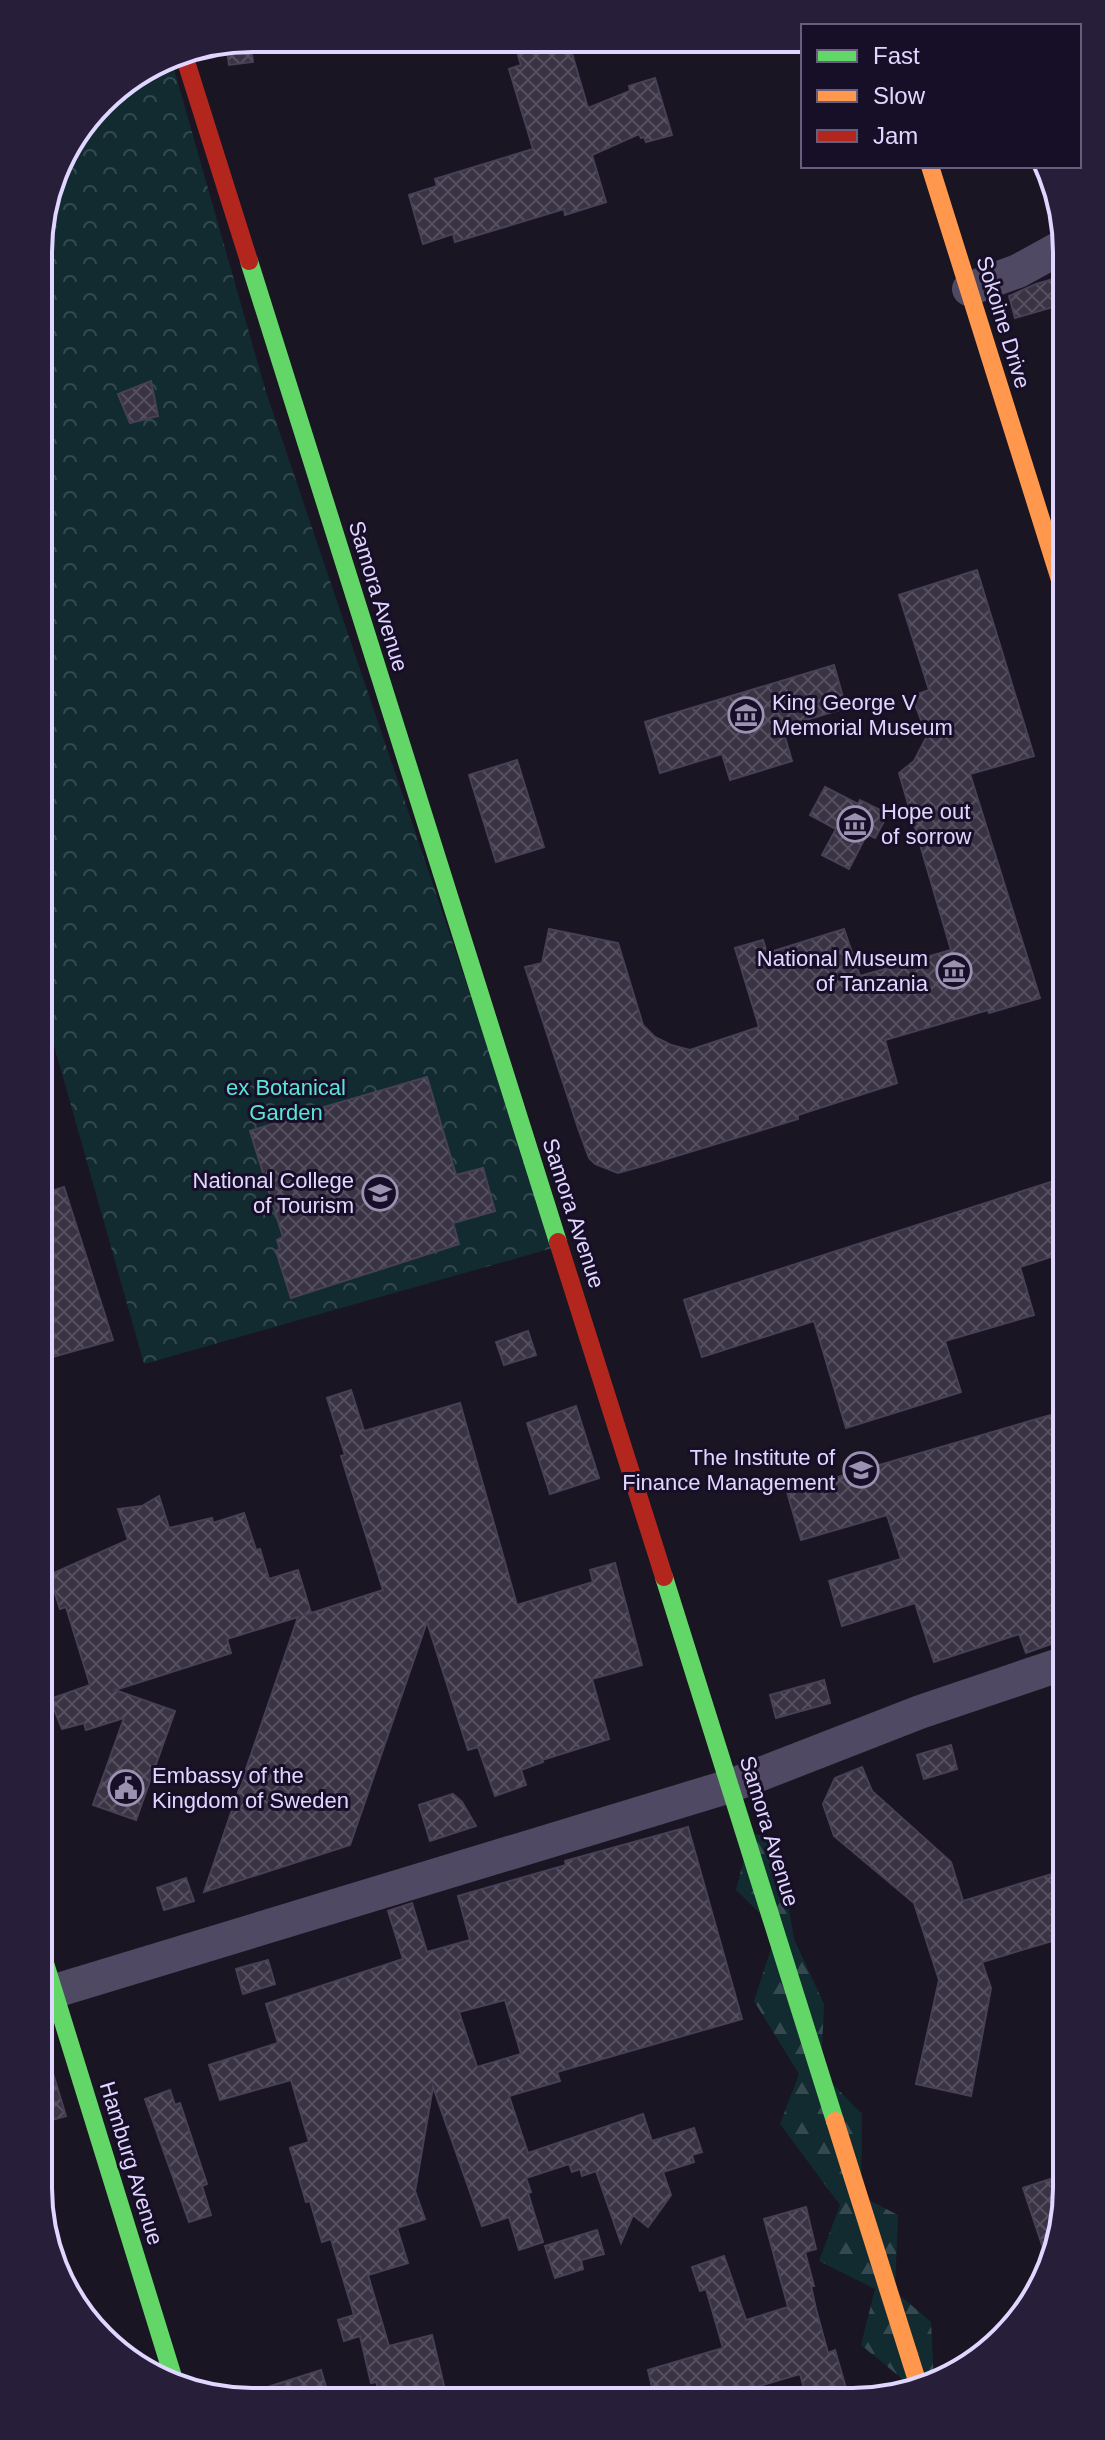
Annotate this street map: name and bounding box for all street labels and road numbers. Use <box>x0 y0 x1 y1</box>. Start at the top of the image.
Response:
street label: Sokoine Drive <box>972 253 1035 391</box>
street label: Samora Avenue <box>344 518 413 674</box>
street label: Samora Avenue <box>538 1135 610 1291</box>
street label: Samora Avenue <box>735 1753 804 1909</box>
street label: Hamburg Avenue <box>95 2078 168 2248</box>

